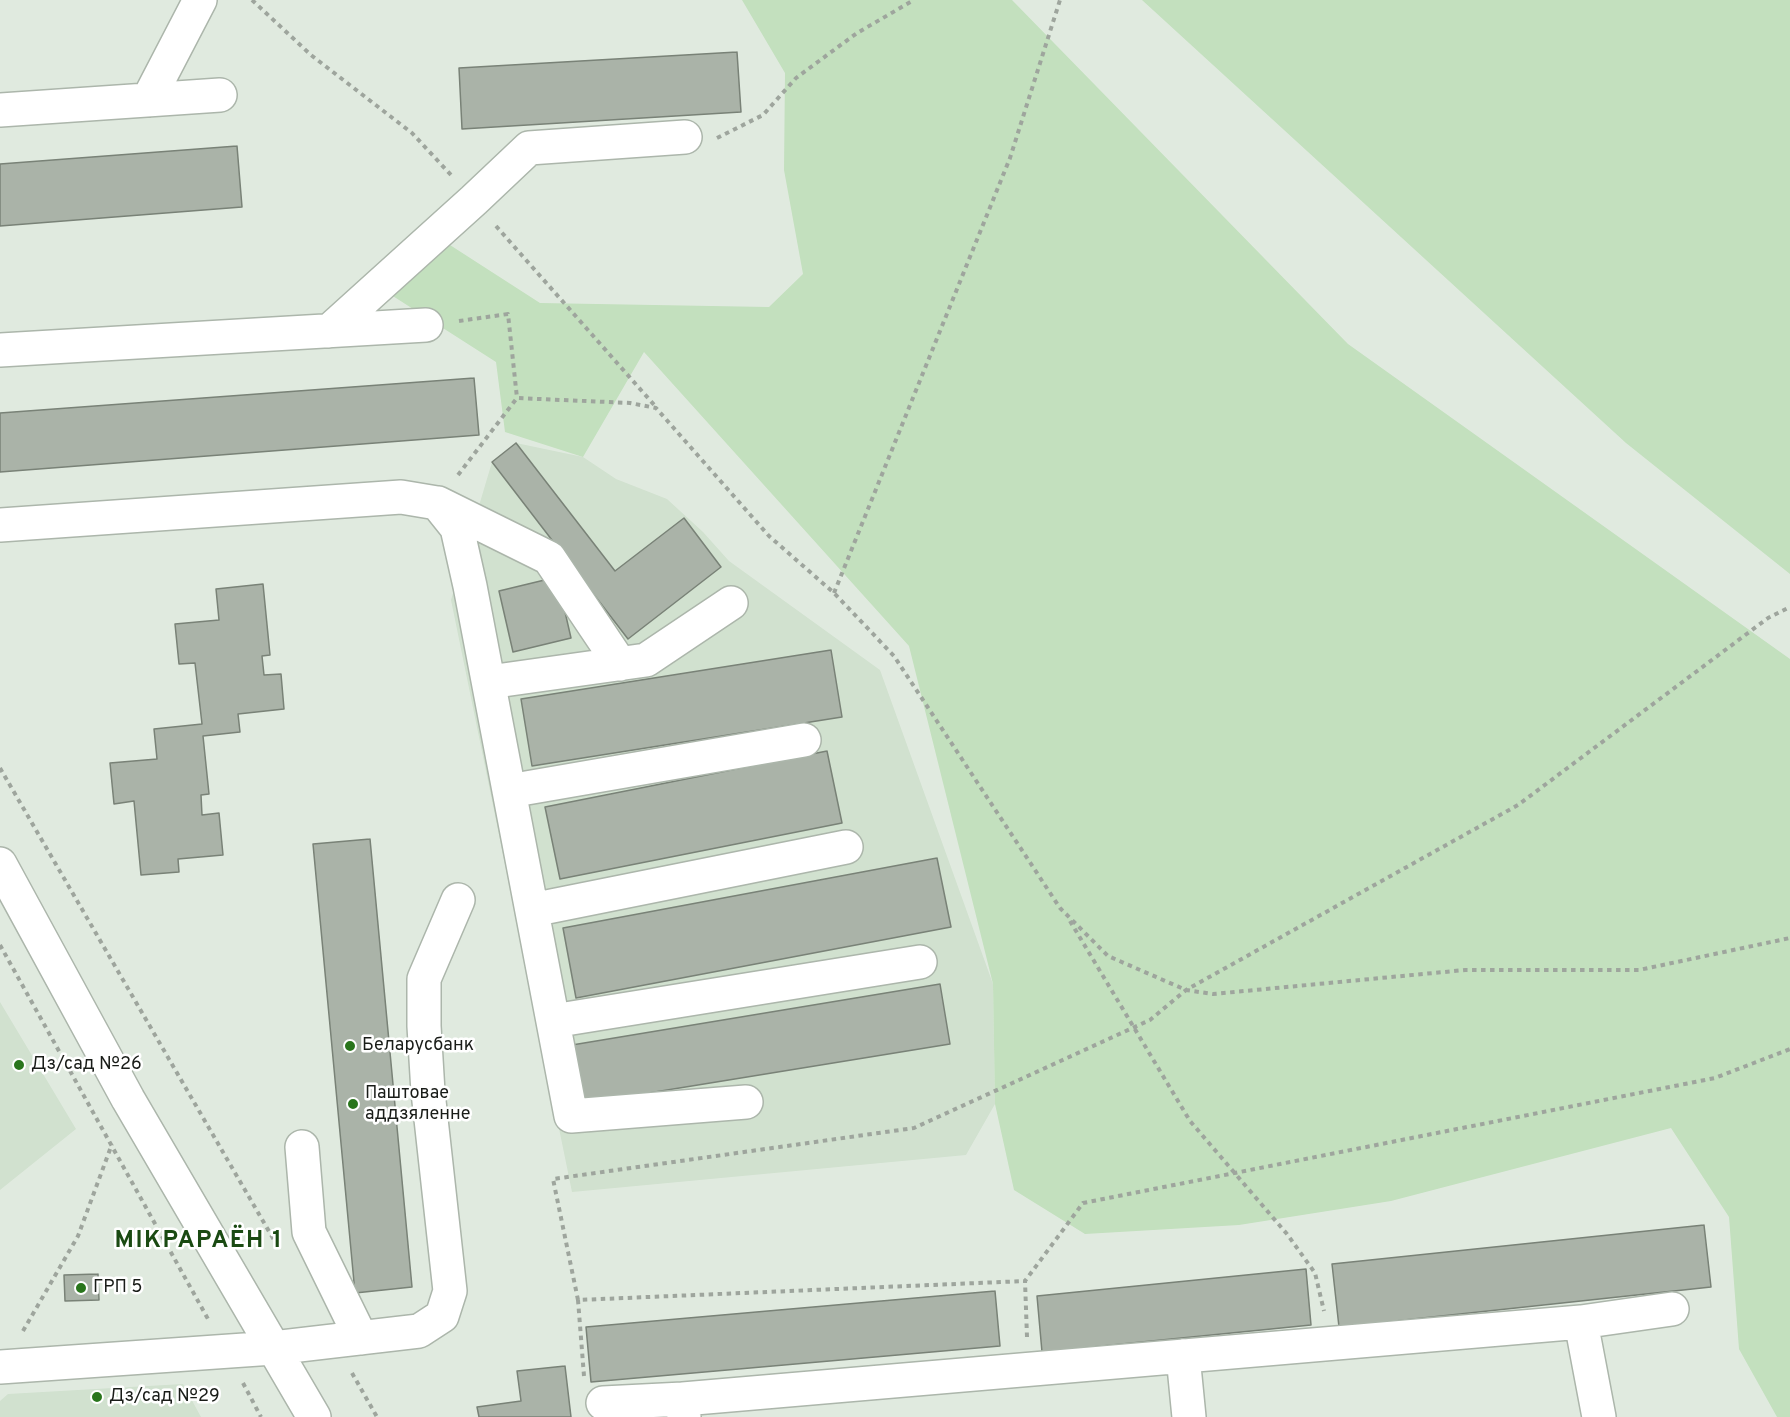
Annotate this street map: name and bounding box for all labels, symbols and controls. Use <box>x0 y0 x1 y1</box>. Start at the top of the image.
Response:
place label: Беларусбанк <box>362 1035 474 1057</box>
marker: Беларусбанк <box>343 1039 357 1053</box>
place label: Дз/сад №26 <box>31 1054 142 1076</box>
marker: Дз/сад №26 <box>12 1058 26 1072</box>
place label: Паштовае аддзяленне <box>365 1083 470 1126</box>
marker: Паштовае аддзяленне <box>346 1097 360 1111</box>
district label: МІКРАРАЁН 1 <box>115 1228 283 1256</box>
place label: ГРП 5 <box>93 1277 142 1299</box>
marker: ГРП 5 <box>74 1281 88 1295</box>
place label: Дз/сад №29 <box>109 1386 220 1408</box>
marker: Дз/сад №29 <box>90 1390 104 1404</box>

